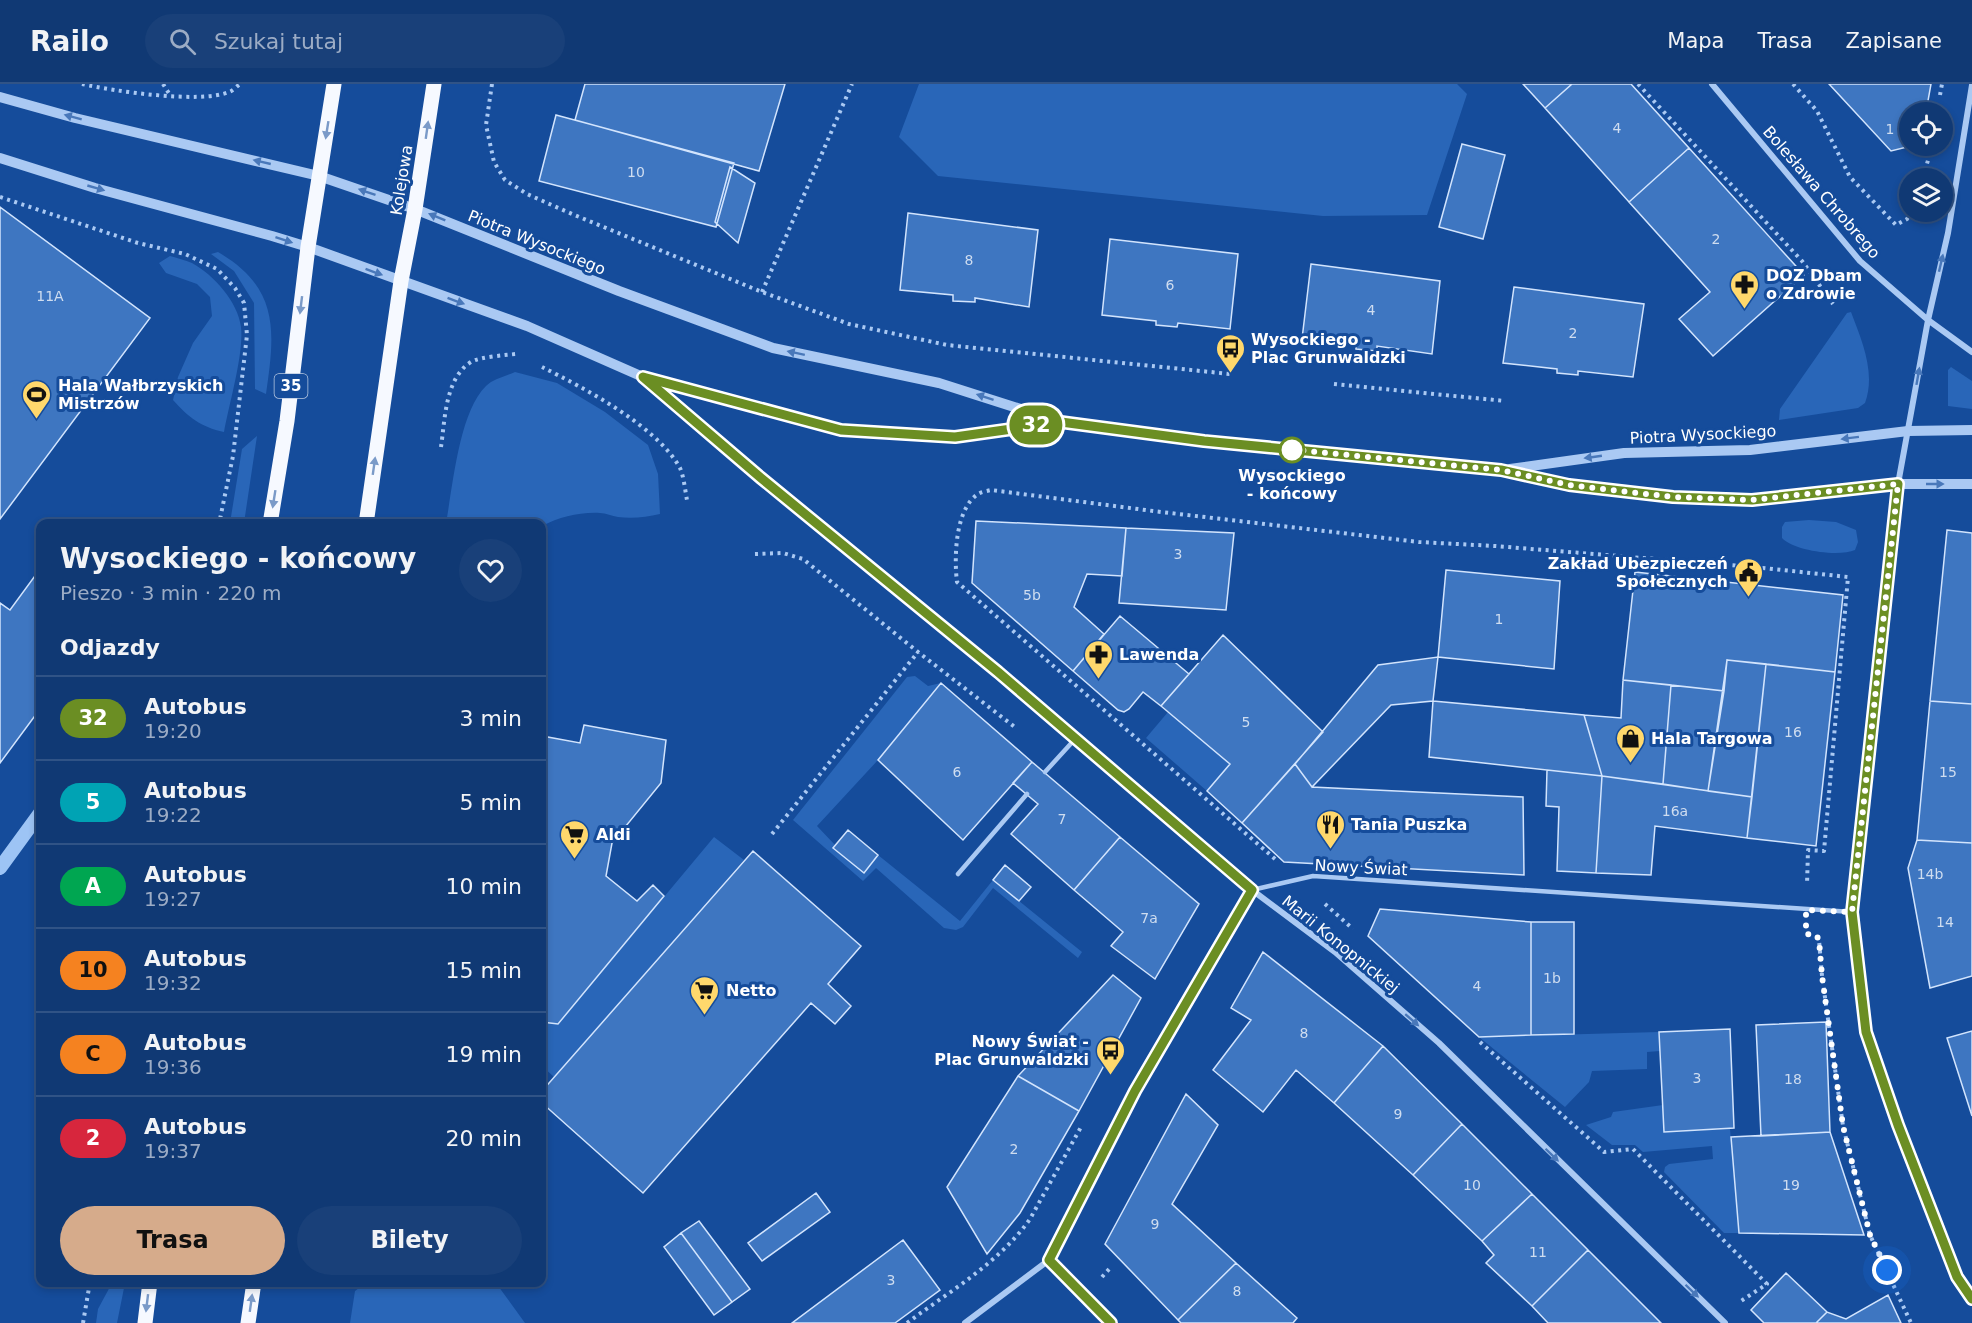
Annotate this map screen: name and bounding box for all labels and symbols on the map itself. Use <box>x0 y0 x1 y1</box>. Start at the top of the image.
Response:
one-way arrow <box>64 112 82 122</box>
one-way arrow <box>322 120 331 139</box>
house number: 4 <box>1613 120 1622 136</box>
one-way arrow <box>423 121 432 140</box>
house number: 1 <box>1886 121 1894 137</box>
street label: Bolesława Chrobrego <box>1759 122 1884 262</box>
street label: Kolejowa <box>387 144 416 217</box>
one-way arrow <box>253 157 272 167</box>
house number: 10 <box>627 164 645 180</box>
one-way arrow <box>87 183 105 193</box>
one-way arrow <box>358 187 376 197</box>
street label: Piotra Wysockiego <box>465 206 608 279</box>
one-way arrow <box>427 212 445 222</box>
house number: 2 <box>1712 231 1720 247</box>
one-way arrow <box>275 235 293 245</box>
house number: 8 <box>965 252 973 268</box>
one-way arrow <box>1937 253 1946 272</box>
place label: DOZ Dbam o Zdrowie <box>1766 266 1862 303</box>
one-way arrow <box>366 267 384 277</box>
pharmacy icon: DOZ Dbam o Zdrowie <box>1729 268 1761 310</box>
house number: 6 <box>1166 277 1175 293</box>
house number: 11A <box>36 288 64 304</box>
one-way arrow <box>296 296 306 315</box>
one-way arrow <box>448 297 466 307</box>
house number: 4 <box>1367 302 1376 318</box>
house number: 2 <box>1569 325 1577 341</box>
place label: Wysockiego - Plac Grunwaldzki <box>1251 330 1406 367</box>
bus stop icon: Wysockiego - Plac Grunwaldzki <box>1214 332 1246 374</box>
one-way arrow <box>786 348 805 357</box>
one-way arrow <box>1914 366 1923 385</box>
road number: 35 <box>274 374 308 398</box>
place label: Hala Wałbrzyskich Mistrzów <box>58 376 223 413</box>
sports icon: Hala Wałbrzyskich Mistrzów <box>21 378 53 420</box>
one-way arrow <box>976 392 994 402</box>
line badge: 32 <box>1009 406 1063 444</box>
street label: Piotra Wysockiego <box>1629 421 1777 448</box>
one-way arrow <box>1840 433 1859 443</box>
marker: Wysockiego - końcowy <box>1279 437 1305 463</box>
one-way arrow <box>1583 453 1602 462</box>
one-way arrow <box>370 456 379 475</box>
place label: Wysockiego - końcowy <box>1238 466 1346 503</box>
one-way arrow <box>1925 479 1944 489</box>
one-way arrow <box>270 489 279 508</box>
house number: 3 <box>1174 546 1182 562</box>
place label: Zakład Ubezpieczeń Społecznych <box>1548 554 1728 591</box>
public building icon: Zakład Ubezpieczeń Społecznych <box>1733 556 1765 598</box>
house number: 5b <box>1023 587 1041 603</box>
house number: 1 <box>1495 611 1503 627</box>
pharmacy icon: Lawenda <box>1082 638 1114 680</box>
place label: Lawenda <box>1119 645 1199 664</box>
house number: 5 <box>1242 714 1250 730</box>
shop icon: Hala Targowa <box>1614 722 1646 764</box>
house number: 16 <box>1784 724 1802 740</box>
place label: Hala Targowa <box>1651 729 1773 748</box>
house number: 6 <box>953 764 962 780</box>
house number: 15 <box>1939 764 1957 780</box>
house number: 16a <box>1662 803 1688 819</box>
restaurant icon: Tania Puszka <box>1314 808 1346 850</box>
house number: 7 <box>1058 811 1066 827</box>
place label: Tania Puszka <box>1351 815 1467 834</box>
supermarket icon: Aldi <box>559 818 591 860</box>
place label: Aldi <box>596 825 631 844</box>
street label: Nowy Świat <box>1314 856 1408 879</box>
house number: 14b <box>1917 866 1943 882</box>
street label: Marii Konopnickiej <box>1278 891 1403 997</box>
house number: 7a <box>1140 910 1158 926</box>
house number: 14 <box>1936 914 1954 930</box>
house number: 1b <box>1543 970 1561 986</box>
supermarket icon: Netto <box>689 974 721 1016</box>
house number: 4 <box>1473 978 1482 994</box>
place label: Netto <box>726 981 777 1000</box>
one-way arrow <box>1404 1013 1419 1026</box>
house number: 8 <box>1300 1025 1308 1041</box>
place label: Nowy Świat - Plac Grunwaldzki <box>934 1032 1089 1069</box>
bus stop icon: Nowy Świat - Plac Grunwaldzki <box>1094 1034 1126 1076</box>
house number: 3 <box>1693 1070 1701 1086</box>
house number: 18 <box>1784 1071 1802 1087</box>
house number: 9 <box>1394 1106 1402 1122</box>
house number: 2 <box>1010 1141 1018 1157</box>
one-way arrow <box>1545 1148 1559 1162</box>
house number: 10 <box>1463 1177 1481 1193</box>
house number: 19 <box>1782 1177 1800 1193</box>
house number: 9 <box>1151 1216 1159 1232</box>
house number: 11 <box>1529 1244 1547 1260</box>
your location <box>1872 1255 1902 1285</box>
house number: 3 <box>887 1272 895 1288</box>
house number: 8 <box>1233 1283 1241 1299</box>
one-way arrow <box>1685 1284 1699 1298</box>
one-way arrow <box>142 1293 152 1312</box>
one-way arrow <box>247 1293 256 1312</box>

